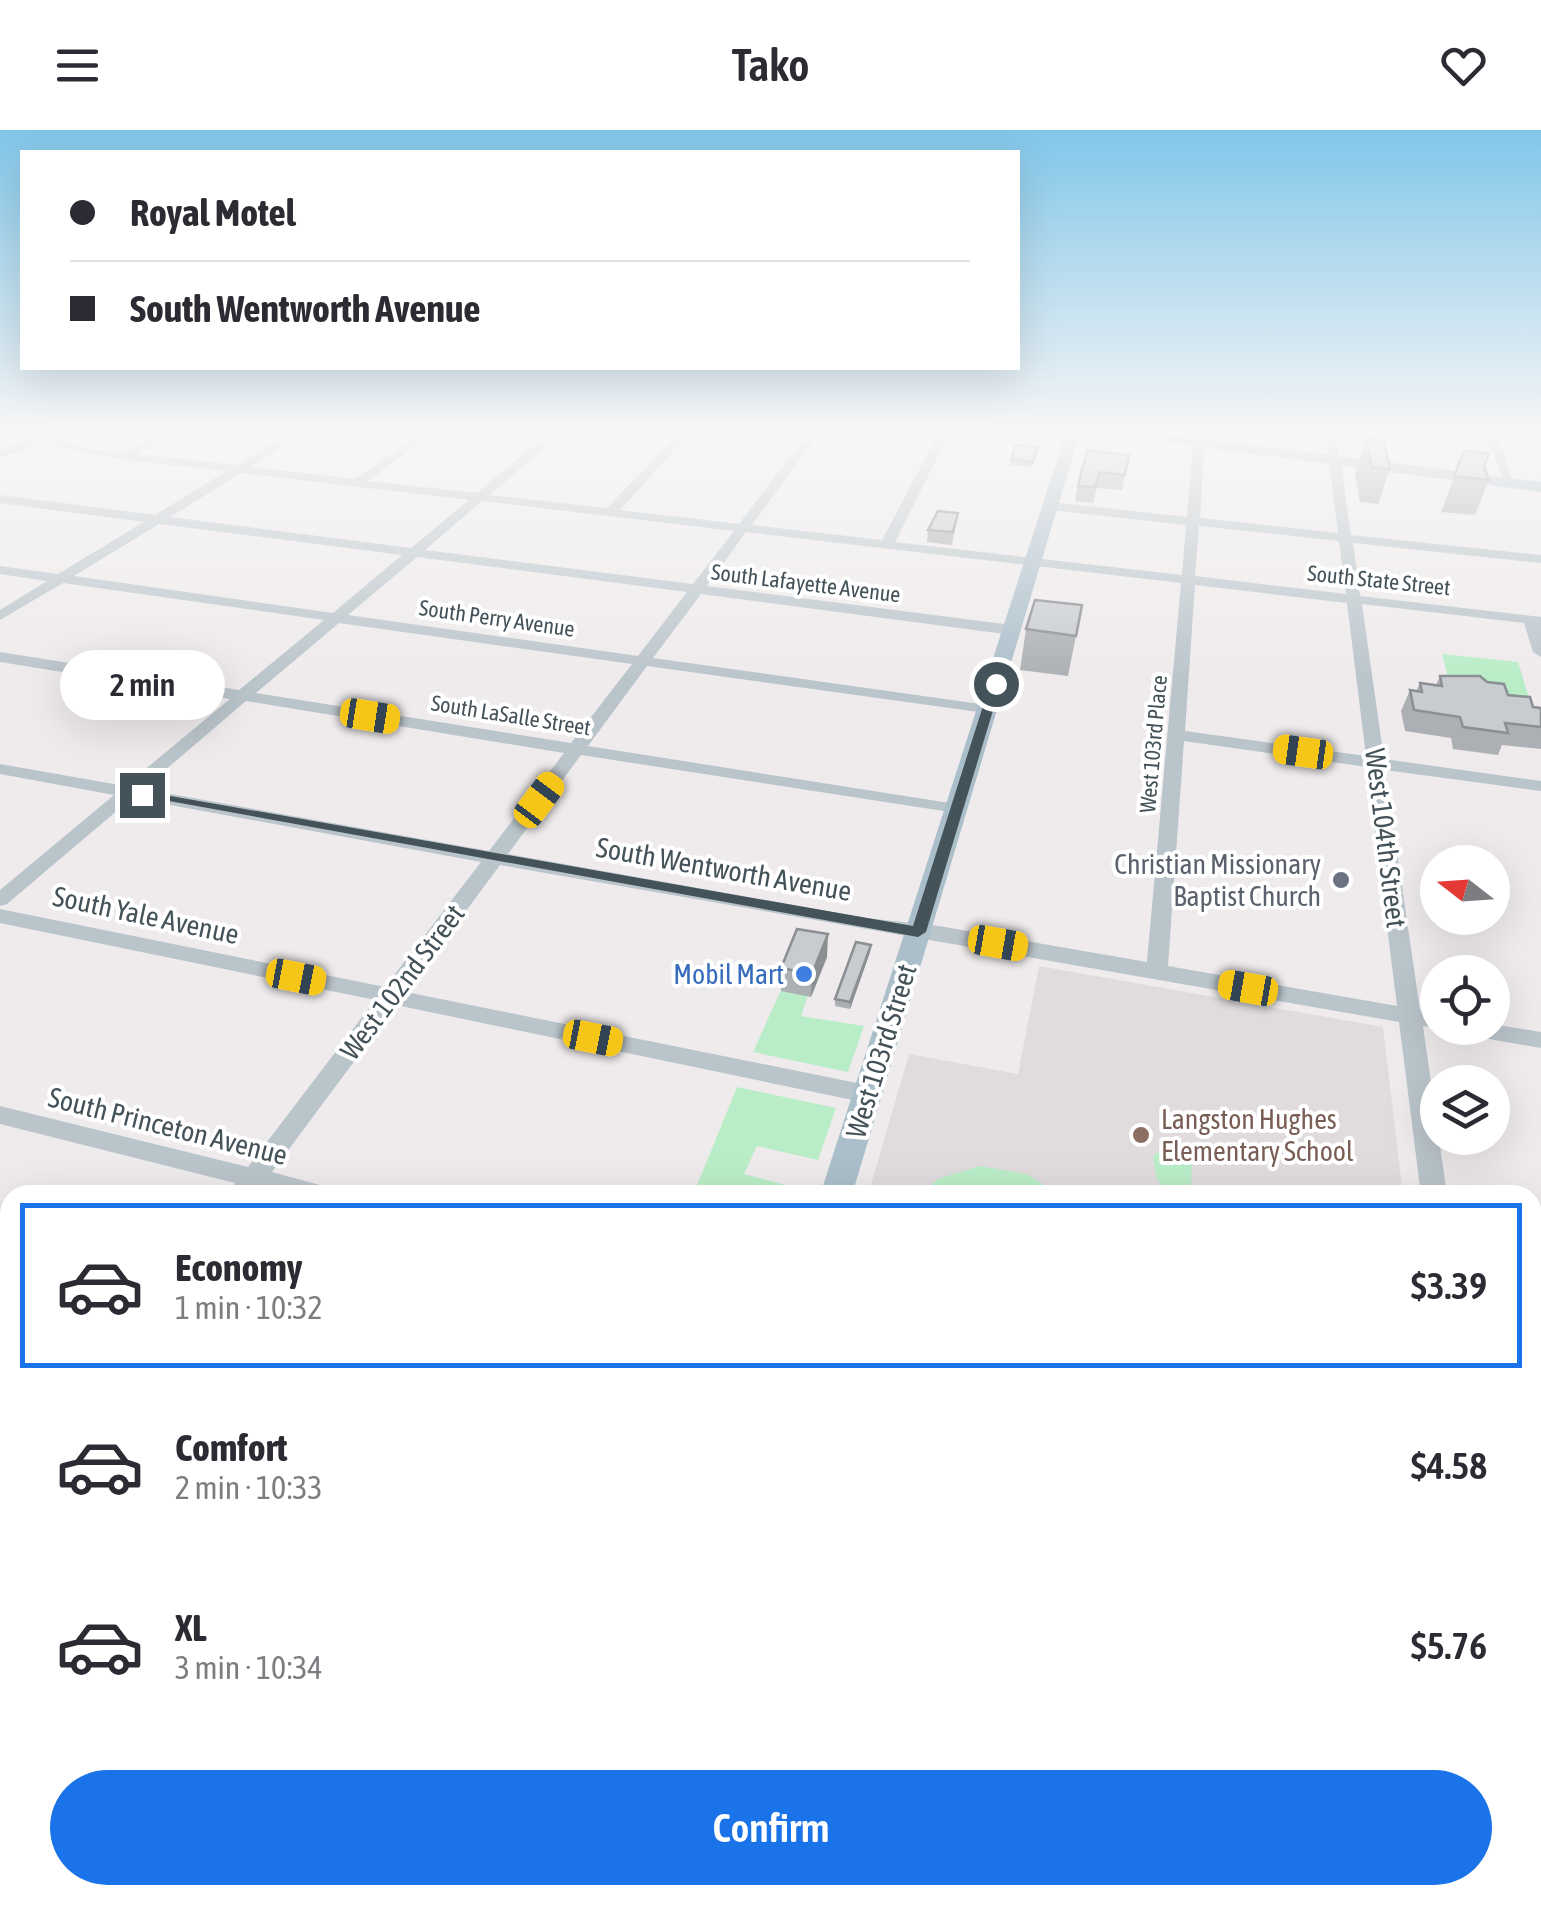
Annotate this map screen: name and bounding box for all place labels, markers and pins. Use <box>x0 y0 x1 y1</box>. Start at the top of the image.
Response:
place label: Christian Missionary Baptist Church <box>1114 848 1321 912</box>
marker: Christian Missionary Baptist Church <box>1330 869 1352 891</box>
place label: Mobil Mart <box>673 958 784 990</box>
marker: Mobil Mart <box>793 963 815 985</box>
place label: Langston Hughes Elementary School <box>1161 1103 1354 1167</box>
marker: Langston Hughes Elementary School <box>1130 1124 1152 1146</box>

